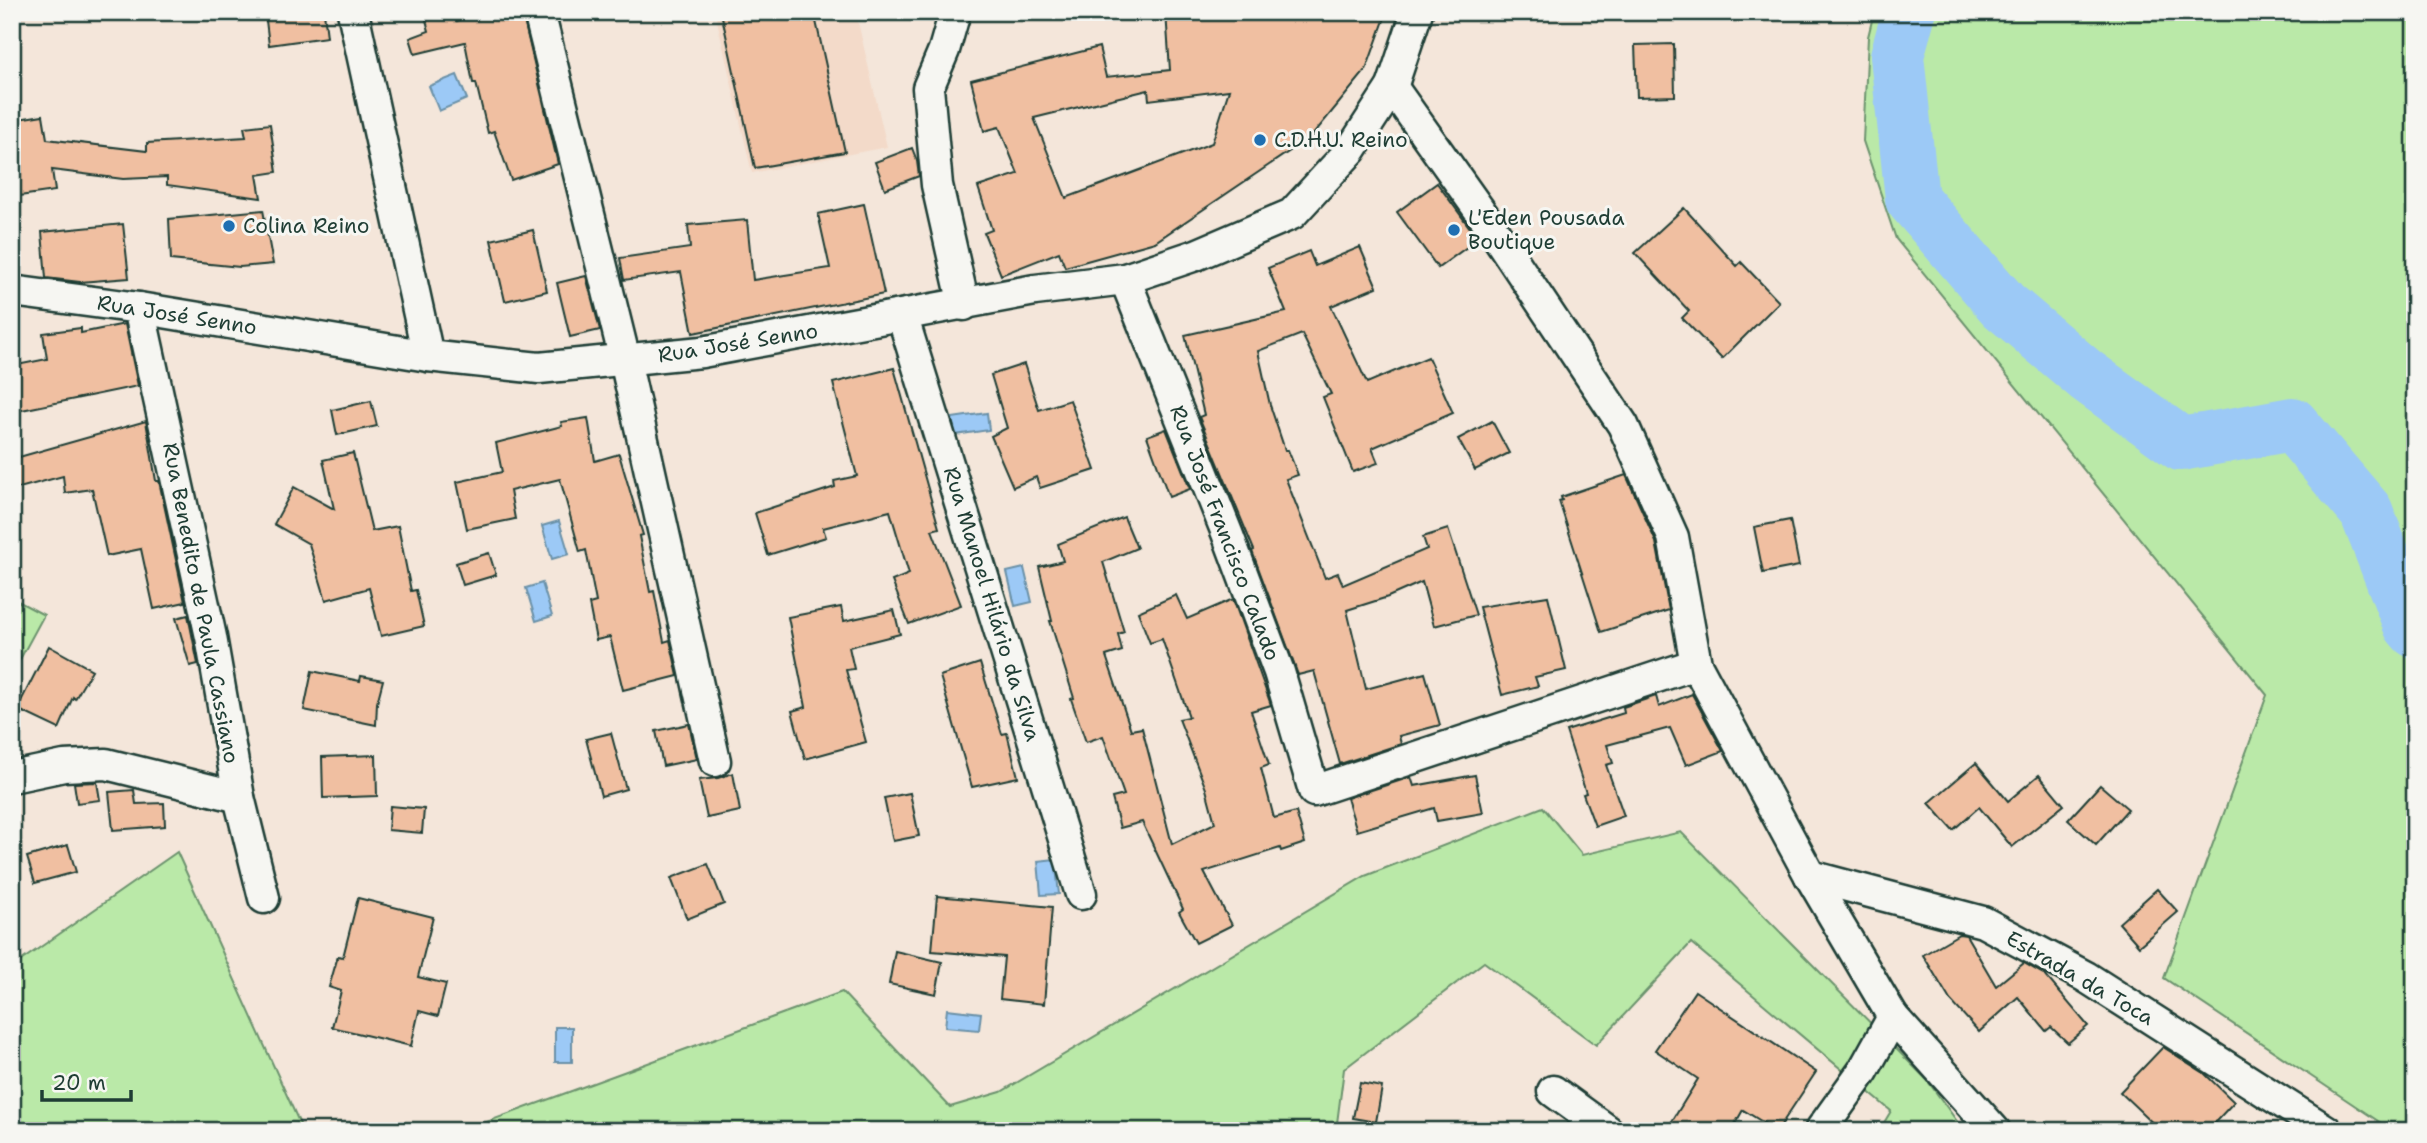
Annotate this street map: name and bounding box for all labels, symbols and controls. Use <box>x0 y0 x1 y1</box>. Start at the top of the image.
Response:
place label: C.D.H.U. Reino <box>1274 126 1408 154</box>
marker: C.D.H.U. Reino <box>1252 132 1268 148</box>
place label: L'Eden Pousada Boutique <box>1468 204 1625 256</box>
place label: Colina Reino <box>243 212 370 240</box>
marker: Colina Reino <box>221 218 237 234</box>
marker: L'Eden Pousada Boutique <box>1446 222 1462 238</box>
street label: Rua José Senno <box>95 289 259 341</box>
street label: Rua José Senno <box>656 317 820 369</box>
street label: Rua José Francisco Calado <box>1163 401 1287 665</box>
street label: Rua Benedito de Paula Cassiano <box>156 440 246 766</box>
street label: Rua Manoel Hilário da Silva <box>937 463 1047 745</box>
street label: Estrada da Toca <box>2001 924 2159 1032</box>
scale bar <box>42 1059 131 1103</box>
text: 20 m <box>52 1069 106 1097</box>

